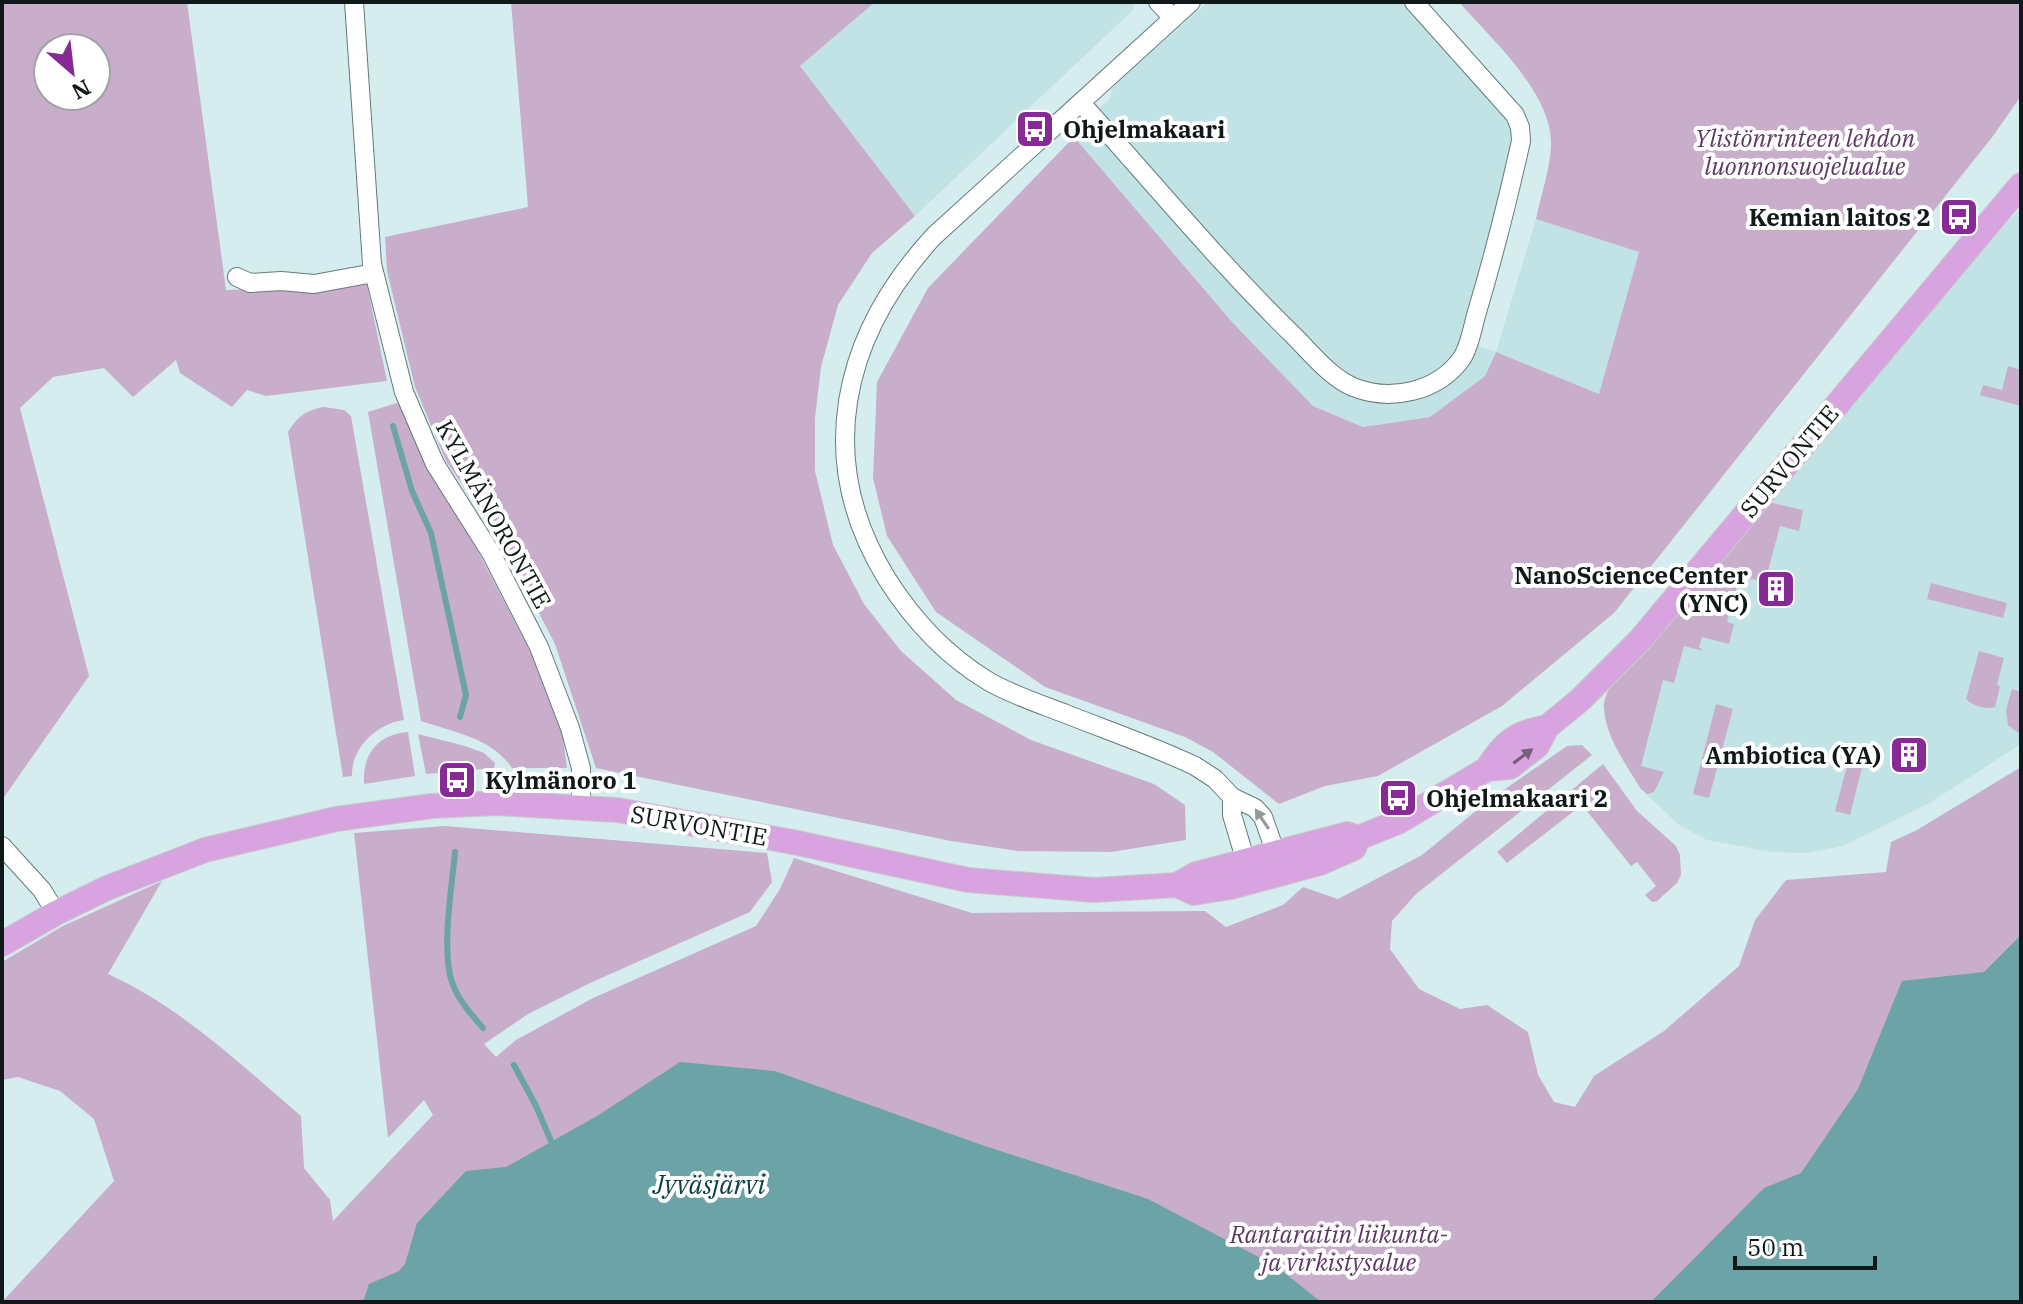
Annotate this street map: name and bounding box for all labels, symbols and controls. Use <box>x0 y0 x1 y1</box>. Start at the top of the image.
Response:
north arrow <box>32 32 112 112</box>
text: N <box>67 73 96 107</box>
bus stop icon: Ohjelmakaari <box>1014 108 1056 150</box>
place label: Ohjelmakaari <box>1063 113 1225 145</box>
park label: Ylistönrinteen lehdon luonnonsuojelualue <box>1695 122 1915 182</box>
bus stop icon: Kemian laitos 2 <box>1938 196 1980 238</box>
place label: Kemian laitos 2 <box>1749 201 1931 233</box>
street label: SURVONTIE <box>1732 398 1846 524</box>
street label: KYLMÄNORONTIE <box>429 414 559 614</box>
place label: NanoScienceCenter (YNC) <box>1514 559 1748 619</box>
building icon: NanoScienceCenter (YNC) <box>1755 568 1797 610</box>
building icon: Ambiotica (YA) <box>1888 734 1930 776</box>
place label: Ambiotica (YA) <box>1705 739 1881 771</box>
one-way arrow <box>1513 749 1533 765</box>
bus stop icon: Kylmänoro 1 <box>436 759 478 801</box>
place label: Kylmänoro 1 <box>485 764 637 796</box>
bus stop icon: Ohjelmakaari 2 <box>1377 777 1419 819</box>
place label: Ohjelmakaari 2 <box>1426 782 1608 814</box>
street label: SURVONTIE <box>628 797 770 853</box>
one-way arrow <box>1254 809 1269 830</box>
water label: Jyväsjärvi <box>652 1167 765 1201</box>
park label: Rantaraitin liikunta- ja virkistysalue <box>1229 1218 1448 1278</box>
scale bar <box>1735 1220 1875 1270</box>
text: 50 m <box>1747 1231 1804 1263</box>

